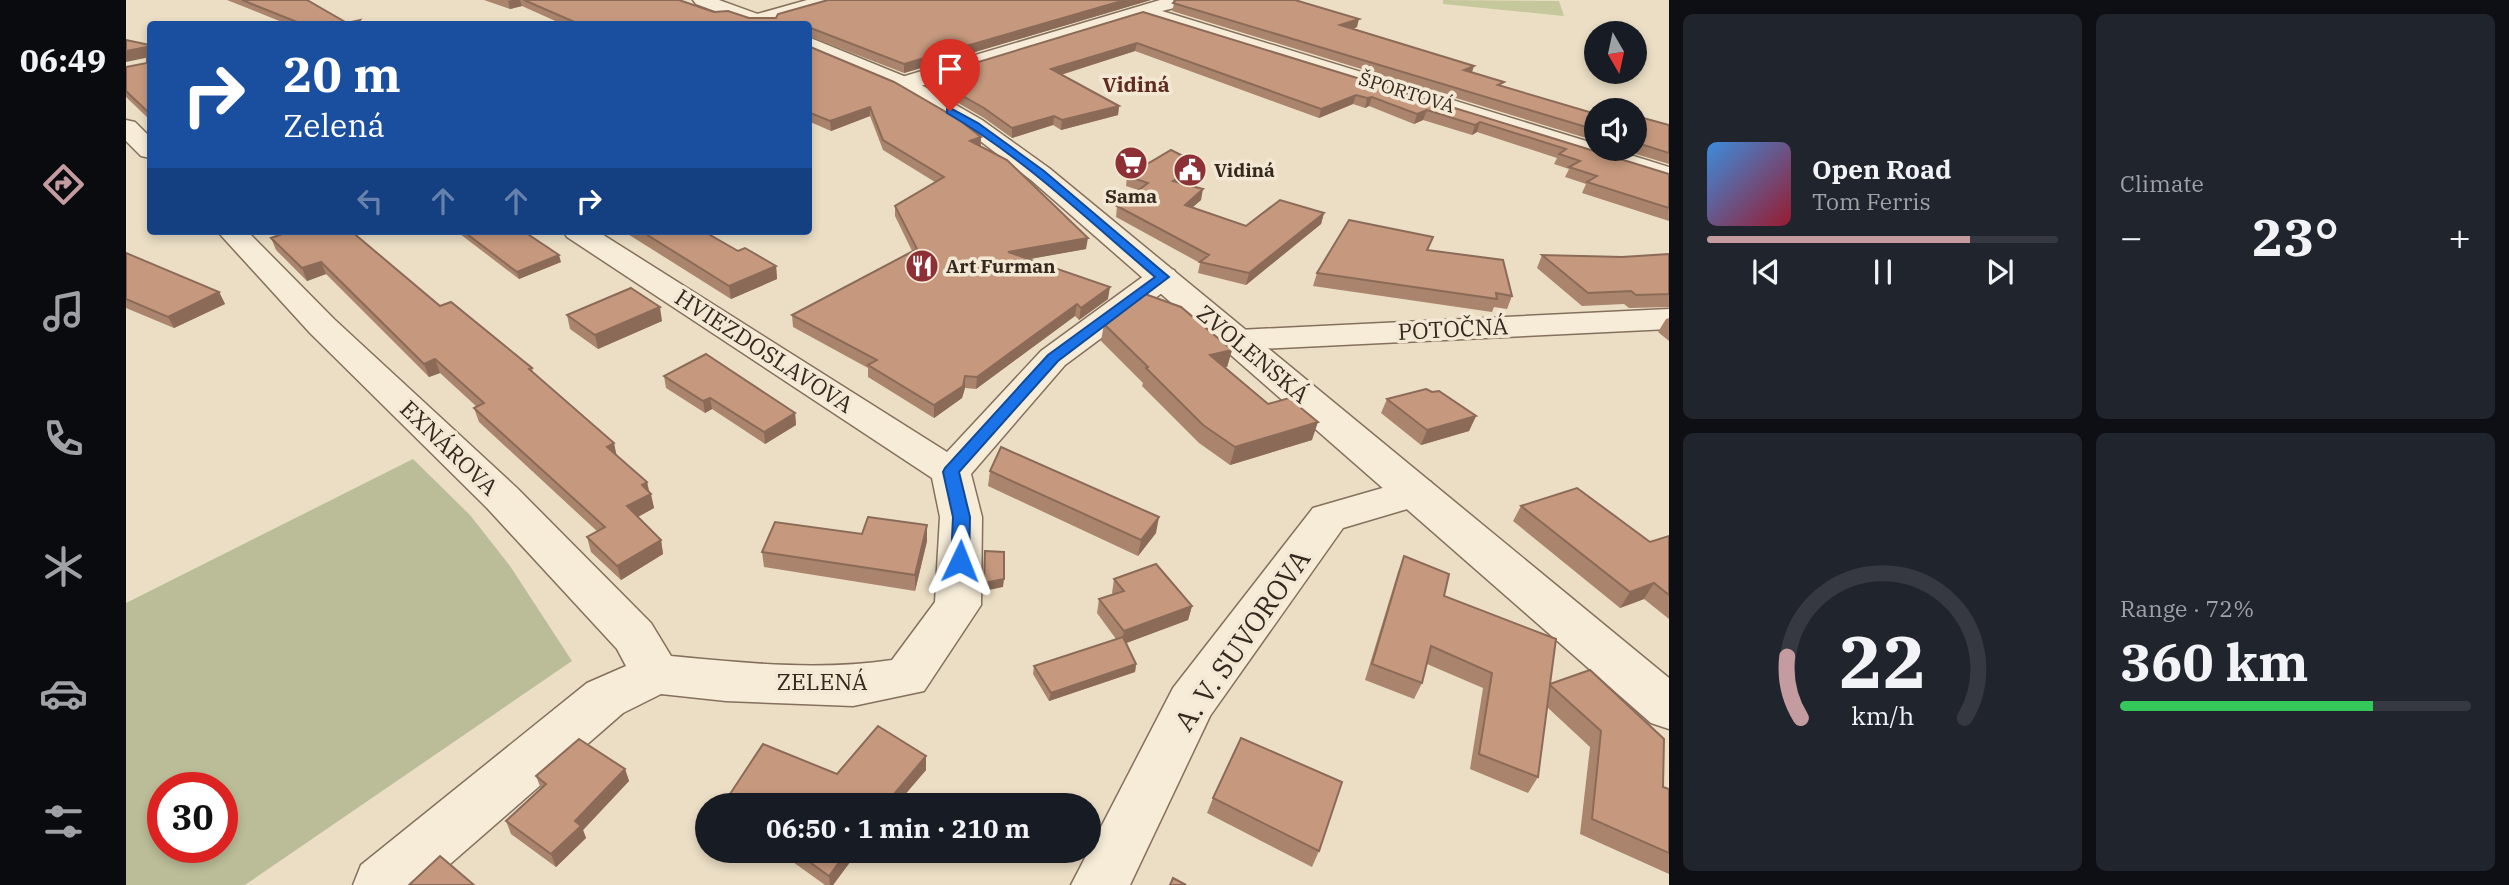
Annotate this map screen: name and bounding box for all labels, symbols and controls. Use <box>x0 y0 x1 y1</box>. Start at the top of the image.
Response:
north arrow <box>1584 21 1647 84</box>
map controls <box>1584 21 1647 161</box>
text: 06:49 <box>20 39 106 81</box>
pin <box>920 39 980 111</box>
text: 20 m <box>283 42 401 105</box>
icon: right <box>168 49 259 140</box>
icon: arrive <box>931 50 969 88</box>
street label: ŠPORTOVÁ <box>1356 66 1458 118</box>
district label: Vidiná <box>1102 70 1170 98</box>
button: sound <box>1584 98 1647 161</box>
text: Zelená <box>283 104 385 146</box>
supermarket icon: Sama <box>1112 144 1150 182</box>
public building icon: Vidiná <box>1171 151 1209 189</box>
text: Open Road <box>1812 152 1951 186</box>
place label: Vidiná <box>1214 158 1275 182</box>
icon: directions <box>39 160 88 209</box>
text: Climate <box>2120 168 2204 198</box>
icon: left <box>351 182 389 220</box>
icon: ahead <box>424 182 462 220</box>
icon: ahead <box>497 182 535 220</box>
icon: right <box>570 182 608 220</box>
place label: Sama <box>1105 184 1157 208</box>
text: Tom Ferris <box>1812 186 1931 216</box>
text: 23° <box>2252 203 2339 270</box>
text: − <box>2120 212 2143 261</box>
text: + <box>2448 212 2471 261</box>
restaurant icon: Art Furman <box>903 247 941 285</box>
icon: previous <box>1747 253 1785 291</box>
icon: pause <box>1864 253 1902 291</box>
icon: next <box>1981 253 2019 291</box>
place label: Art Furman <box>946 254 1056 278</box>
street label: HVIEZDOSLAVOVA <box>670 281 859 419</box>
icon: music <box>39 287 88 336</box>
street label: ZVOLENSKÁ <box>1191 297 1316 409</box>
street label: POTOČNÁ <box>1397 310 1509 346</box>
street label: EXNÁROVA <box>394 393 505 502</box>
icon: phone <box>39 414 88 463</box>
position arrow <box>923 524 997 598</box>
icon: climate <box>39 542 88 591</box>
street label: A. V. SUVOROVA <box>1165 542 1318 738</box>
text: Range · 72% <box>2120 593 2254 623</box>
text: 22 <box>1839 613 1926 708</box>
text: 360 km <box>2120 628 2309 695</box>
street label: ZELENÁ <box>776 666 868 696</box>
icon: car <box>39 669 88 718</box>
text: km/h <box>1851 699 1914 732</box>
speed limit sign: 30 <box>147 772 238 863</box>
icon: filters <box>39 797 88 846</box>
text: 06:50 · 1 min · 210 m <box>766 811 1030 845</box>

